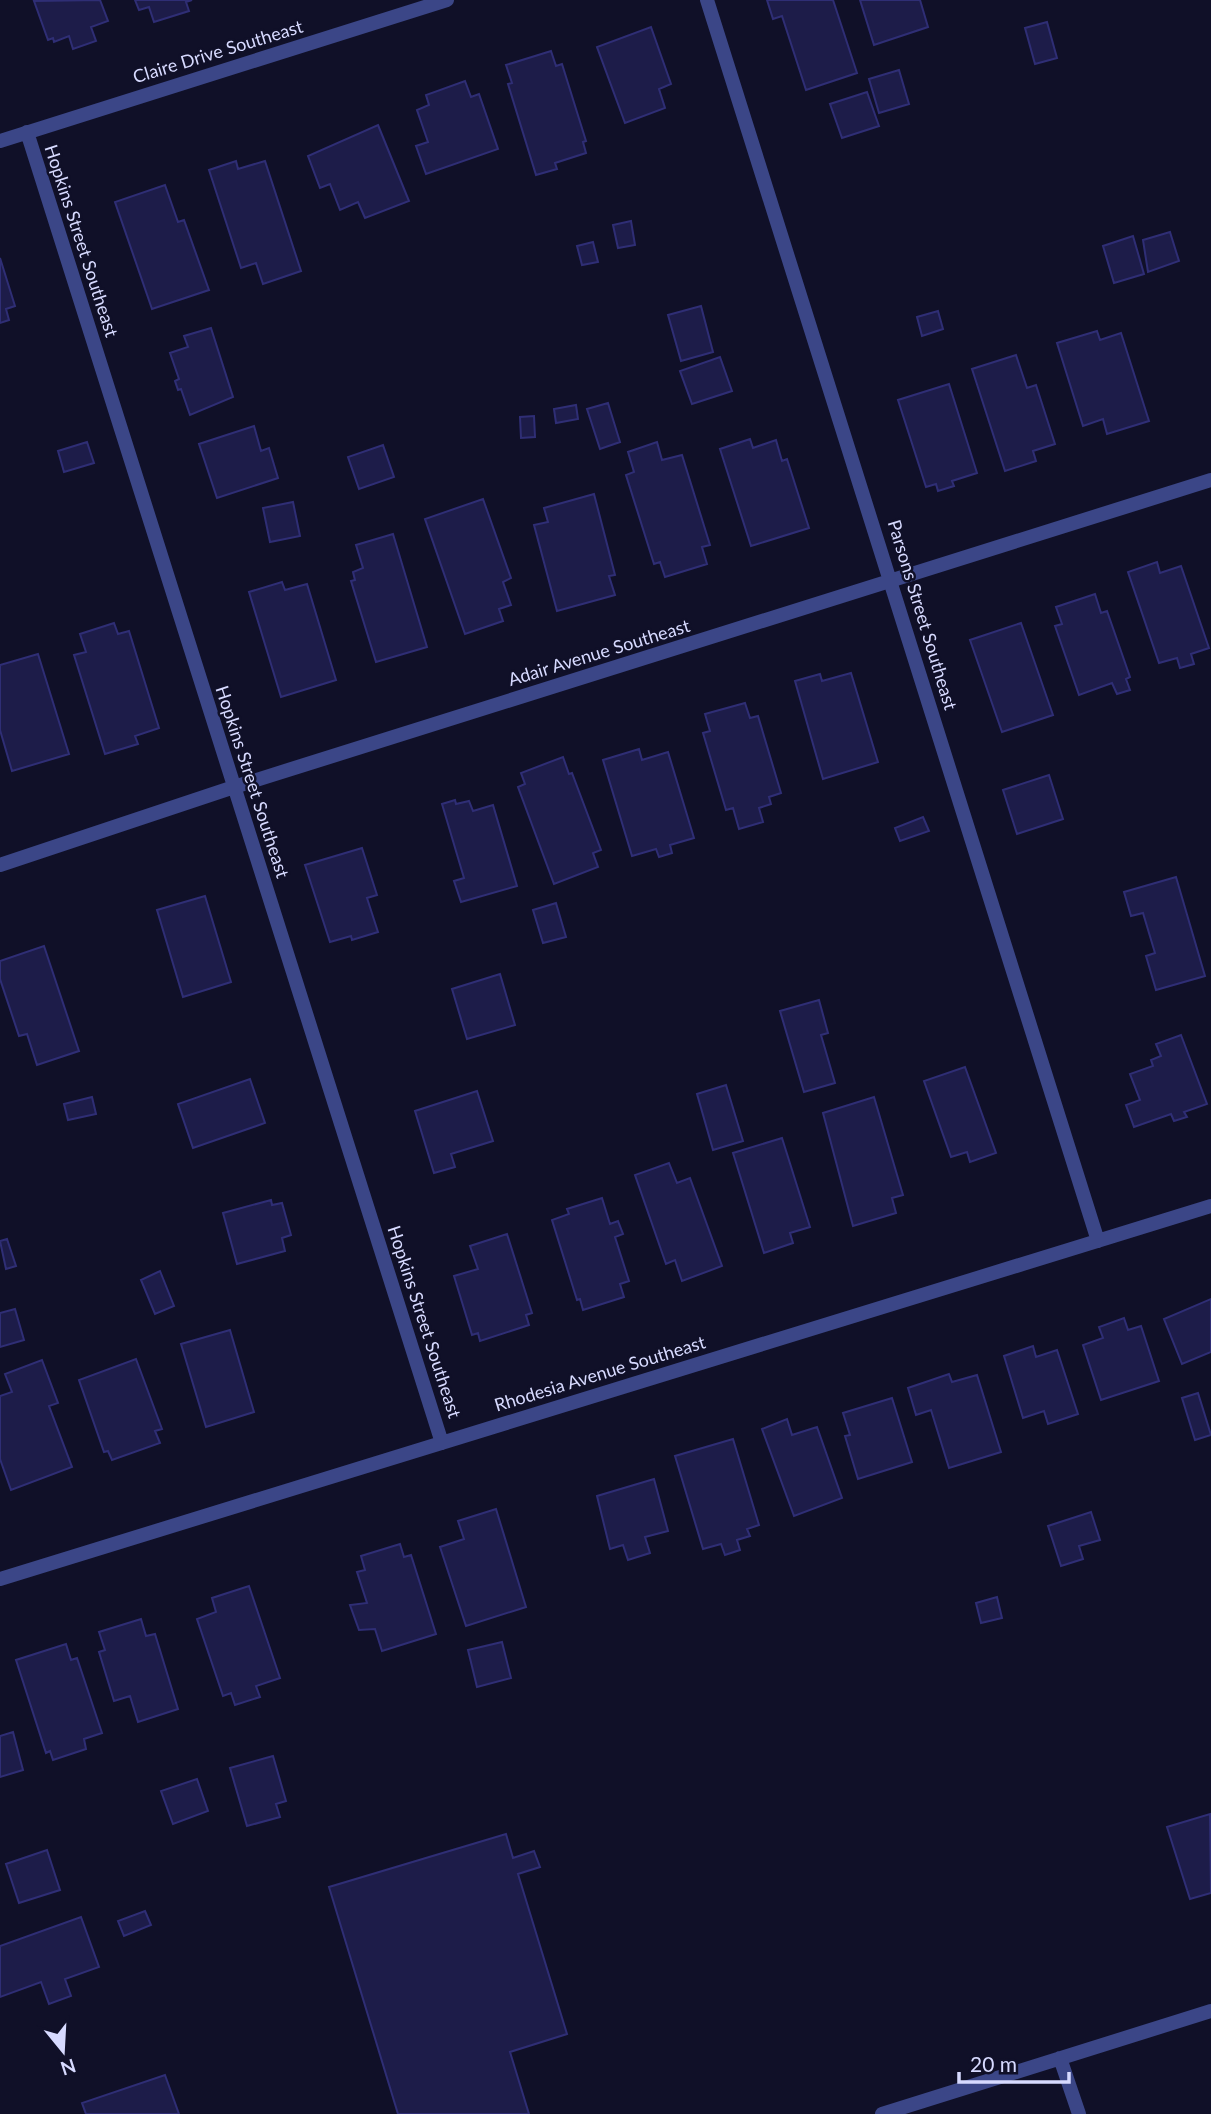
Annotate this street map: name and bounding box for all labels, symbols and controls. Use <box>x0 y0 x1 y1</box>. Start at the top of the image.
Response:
street label: Claire Drive Southeast <box>130 15 306 87</box>
street label: Hopkins Street Southeast <box>40 142 124 340</box>
street label: Parsons Street Southeast <box>884 517 963 713</box>
street label: Adair Avenue Southeast <box>505 614 693 690</box>
street label: Hopkins Street Southeast <box>211 683 295 881</box>
street label: Hopkins Street Southeast <box>383 1223 467 1421</box>
street label: Rhodesia Avenue Southeast <box>492 1330 708 1416</box>
north arrow <box>28 2016 98 2086</box>
scale bar <box>959 2040 1069 2084</box>
text: 20 m <box>970 2051 1017 2076</box>
text: N <box>58 2054 79 2081</box>

